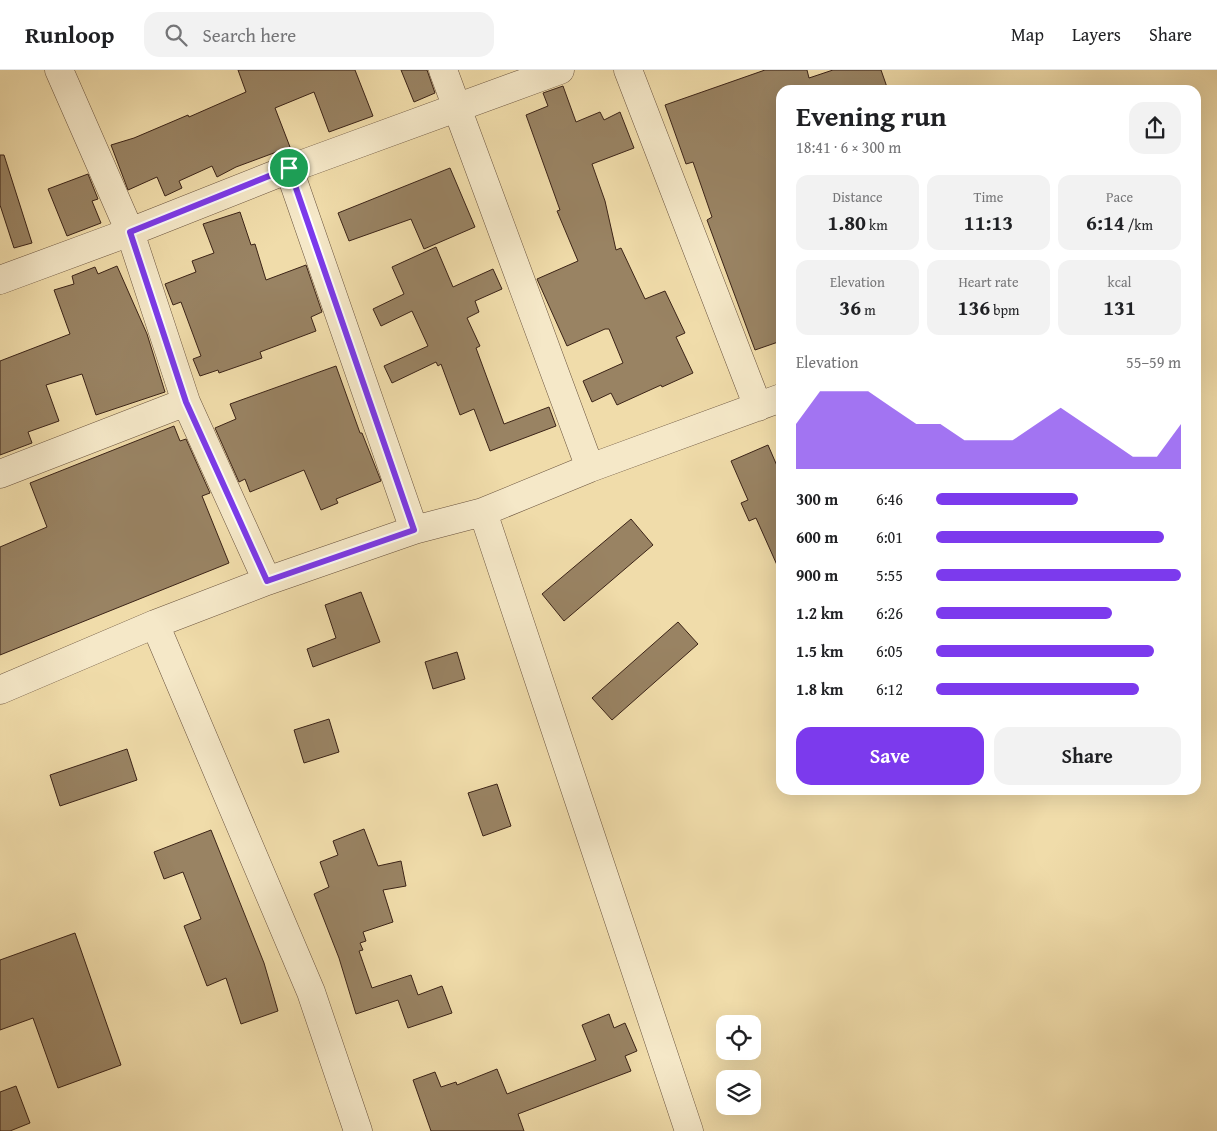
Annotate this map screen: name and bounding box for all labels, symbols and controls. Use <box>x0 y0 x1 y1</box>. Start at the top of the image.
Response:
search box <box>144 12 494 57</box>
text: Runloop <box>25 17 114 52</box>
icon: search <box>162 21 190 49</box>
text: Search here <box>202 21 296 49</box>
text: Map <box>1011 21 1044 48</box>
text: Layers <box>1072 21 1121 48</box>
text: Share <box>1149 21 1192 48</box>
text: Evening run <box>796 95 947 136</box>
button: share <box>1129 102 1181 154</box>
text: 18:41 · 6 × 300 m <box>796 135 901 159</box>
pin <box>268 147 310 189</box>
icon: arrive <box>275 154 303 182</box>
text: Distance <box>832 187 883 207</box>
text: Time <box>974 187 1003 207</box>
text: Pace <box>1106 187 1133 207</box>
text: 1.80 <box>827 207 866 238</box>
text: 11:13 <box>964 207 1013 238</box>
text: 6:14 <box>1086 207 1125 238</box>
text: km <box>866 215 888 235</box>
text: /km <box>1125 215 1153 235</box>
text: Elevation <box>830 272 885 292</box>
text: Heart rate <box>958 272 1019 292</box>
text: kcal <box>1108 272 1131 292</box>
text: 36 <box>839 292 861 323</box>
text: 136 <box>958 292 990 323</box>
text: 131 <box>1103 292 1136 323</box>
text: m <box>861 300 876 320</box>
text: bpm <box>990 300 1019 320</box>
text: Elevation <box>796 350 859 374</box>
text: 55–59 m <box>1126 350 1181 374</box>
text: 300 m <box>796 487 838 511</box>
text: 6:46 <box>876 487 903 511</box>
text: 600 m <box>796 525 838 549</box>
text: 6:01 <box>876 525 903 549</box>
text: 900 m <box>796 563 838 587</box>
text: 5:55 <box>876 563 903 587</box>
text: 1.2 km <box>796 601 843 625</box>
text: 6:26 <box>876 601 903 625</box>
text: 1.5 km <box>796 639 843 663</box>
text: 6:05 <box>876 639 903 663</box>
text: 1.8 km <box>796 677 843 701</box>
text: 6:12 <box>876 677 903 701</box>
button: Save <box>796 727 984 785</box>
button: Share <box>994 727 1181 785</box>
map controls <box>716 1015 761 1115</box>
button: locate <box>716 1015 761 1060</box>
button: layers <box>716 1070 761 1115</box>

